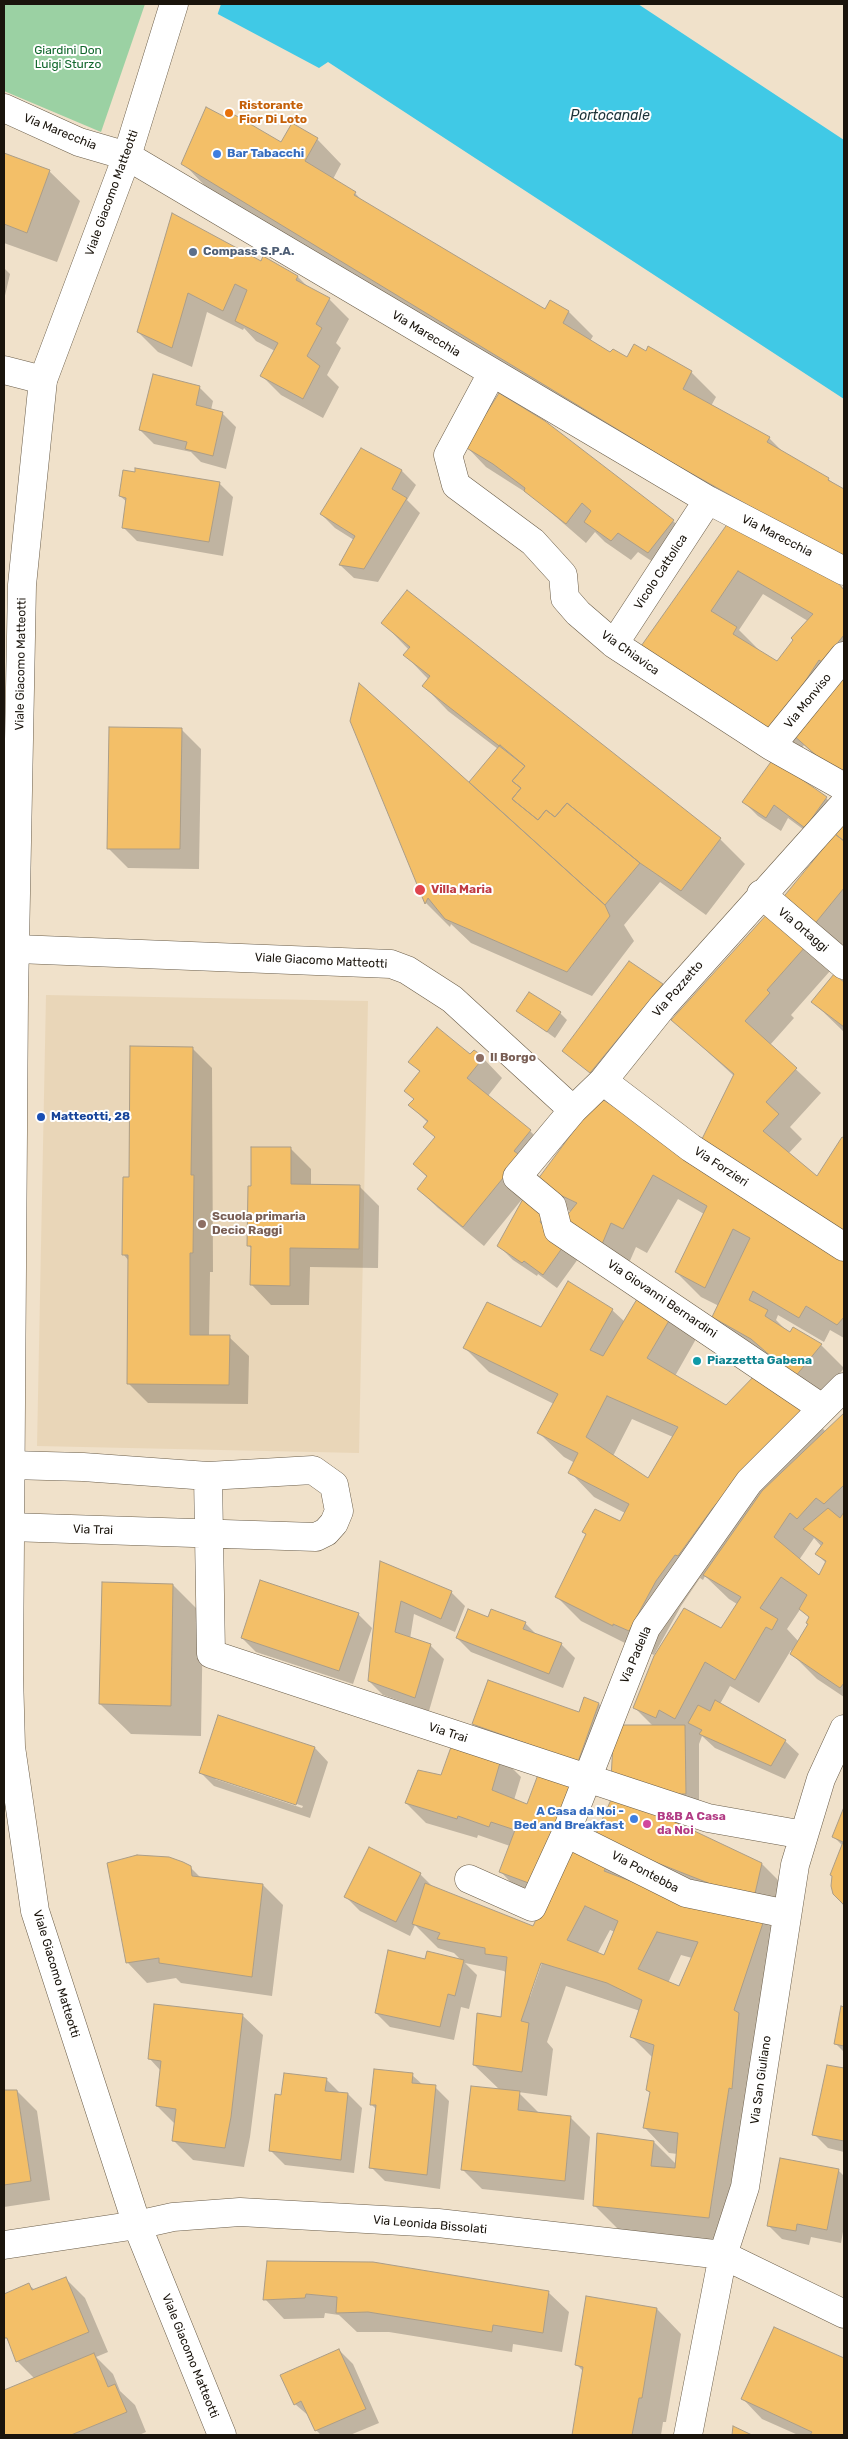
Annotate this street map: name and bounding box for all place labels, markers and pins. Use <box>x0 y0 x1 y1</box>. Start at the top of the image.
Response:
place label: Ristorante Fior Di Loto <box>239 99 307 127</box>
marker: Ristorante Fior Di Loto <box>223 107 235 119</box>
place label: Bar Tabacchi <box>227 147 304 161</box>
marker: Bar Tabacchi <box>211 148 223 160</box>
place label: Compass S.P.A. <box>203 245 294 259</box>
marker: Compass S.P.A. <box>187 246 199 258</box>
marker: Villa Maria <box>413 883 427 897</box>
place label: Villa Maria <box>431 883 492 897</box>
place label: Il Borgo <box>490 1051 536 1065</box>
marker: Il Borgo <box>474 1052 486 1064</box>
place label: Matteotti, 28 <box>51 1110 130 1124</box>
marker: Matteotti, 28 <box>35 1111 47 1123</box>
place label: Scuola primaria Decio Raggi <box>212 1210 306 1238</box>
marker: Scuola primaria Decio Raggi <box>196 1218 208 1230</box>
place label: Piazzetta Gabena <box>707 1354 812 1368</box>
marker: Piazzetta Gabena <box>691 1355 703 1367</box>
place label: A Casa da Noi - Bed and Breakfast <box>514 1805 624 1833</box>
place label: B&B A Casa da Noi <box>657 1810 726 1838</box>
marker: A Casa da Noi - Bed and Breakfast <box>628 1813 640 1825</box>
marker: B&B A Casa da Noi <box>641 1818 653 1830</box>

